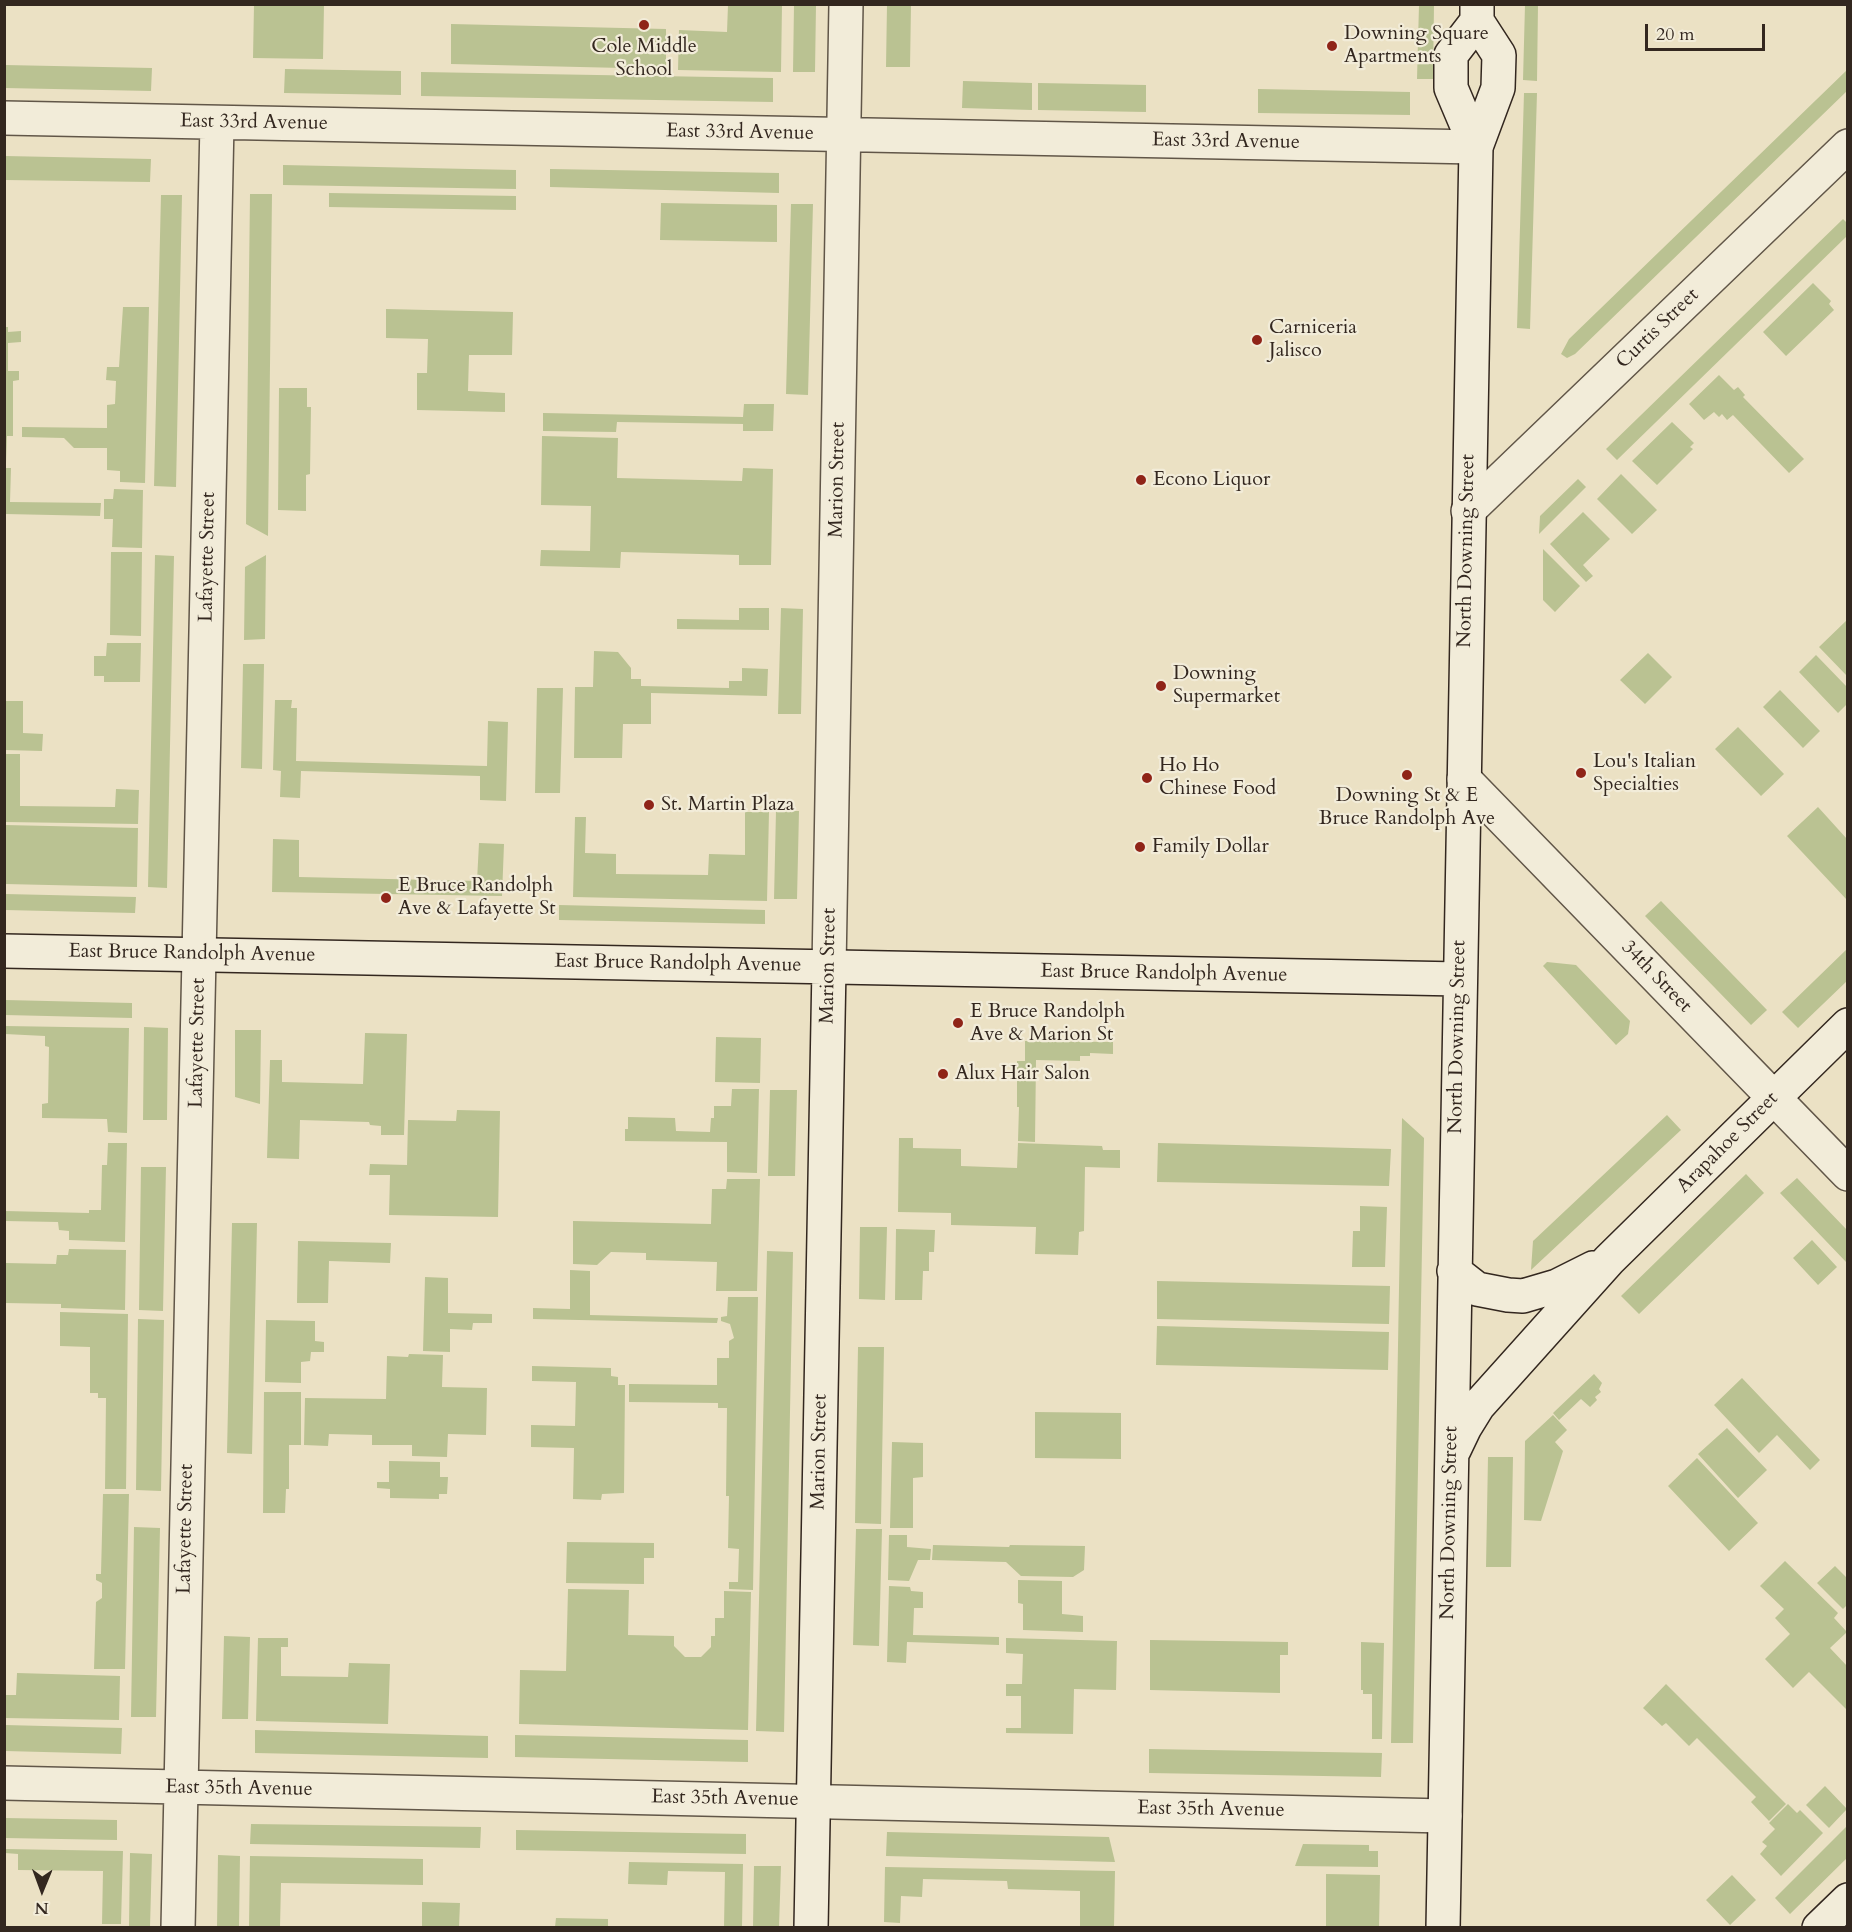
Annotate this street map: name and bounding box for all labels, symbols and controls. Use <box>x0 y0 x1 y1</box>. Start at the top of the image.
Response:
scale bar <box>1648 12 1768 50</box>
marker: Cole Middle School <box>637 18 651 32</box>
place label: Downing Square Apartments <box>1344 22 1489 69</box>
text: 20 m <box>1656 22 1695 47</box>
place label: Cole Middle School <box>591 35 697 82</box>
marker: Downing Square Apartments <box>1325 39 1339 53</box>
street label: East 33rd Avenue <box>180 110 328 136</box>
street label: East 33rd Avenue <box>666 120 814 146</box>
street label: East 33rd Avenue <box>1152 129 1300 155</box>
street label: Curtis Street <box>1612 284 1704 374</box>
place label: Carniceria Jalisco <box>1269 316 1357 363</box>
marker: Carniceria Jalisco <box>1250 333 1264 347</box>
street label: Marion Street <box>825 422 851 538</box>
street label: North Downing Street <box>1453 454 1481 648</box>
place label: Econo Liquor <box>1153 468 1270 492</box>
marker: Econo Liquor <box>1134 473 1148 487</box>
street label: Lafayette Street <box>195 492 221 622</box>
place label: Downing Supermarket <box>1173 662 1280 709</box>
marker: Downing Supermarket <box>1154 679 1168 693</box>
place label: Lou's Italian Specialties <box>1593 750 1696 797</box>
place label: Ho Ho Chinese Food <box>1159 754 1276 801</box>
marker: Lou's Italian Specialties <box>1574 766 1588 780</box>
marker: Downing St & E Bruce Randolph Ave <box>1400 768 1414 782</box>
marker: Ho Ho Chinese Food <box>1140 771 1154 785</box>
place label: Downing St & E Bruce Randolph Ave <box>1319 784 1495 831</box>
place label: St. Martin Plaza <box>661 793 794 817</box>
marker: St. Martin Plaza <box>642 798 656 812</box>
place label: Family Dollar <box>1152 835 1269 859</box>
marker: Family Dollar <box>1133 840 1147 854</box>
place label: E Bruce Randolph Ave & Lafayette St <box>398 874 556 921</box>
marker: E Bruce Randolph Ave & Lafayette St <box>379 891 393 905</box>
street label: Marion Street <box>816 908 842 1024</box>
street label: 34th Street <box>1616 936 1696 1018</box>
street label: East Bruce Randolph Avenue <box>68 940 316 968</box>
street label: North Downing Street <box>1444 940 1472 1134</box>
street label: East Bruce Randolph Avenue <box>554 950 802 978</box>
street label: East Bruce Randolph Avenue <box>1040 960 1288 988</box>
street label: Lafayette Street <box>185 978 211 1108</box>
place label: E Bruce Randolph Ave & Marion St <box>970 1000 1125 1047</box>
marker: E Bruce Randolph Ave & Marion St <box>951 1016 965 1030</box>
place label: Alux Hair Salon <box>955 1062 1090 1086</box>
marker: Alux Hair Salon <box>936 1067 950 1081</box>
street label: Arapahoe Street <box>1672 1087 1784 1199</box>
street label: Marion Street <box>807 1394 833 1510</box>
street label: North Downing Street <box>1436 1426 1464 1620</box>
street label: Lafayette Street <box>173 1464 199 1594</box>
street label: East 35th Avenue <box>165 1776 313 1802</box>
street label: East 35th Avenue <box>651 1786 799 1812</box>
street label: East 35th Avenue <box>1137 1797 1285 1823</box>
north arrow <box>12 1860 72 1920</box>
text: N <box>35 1897 49 1919</box>

